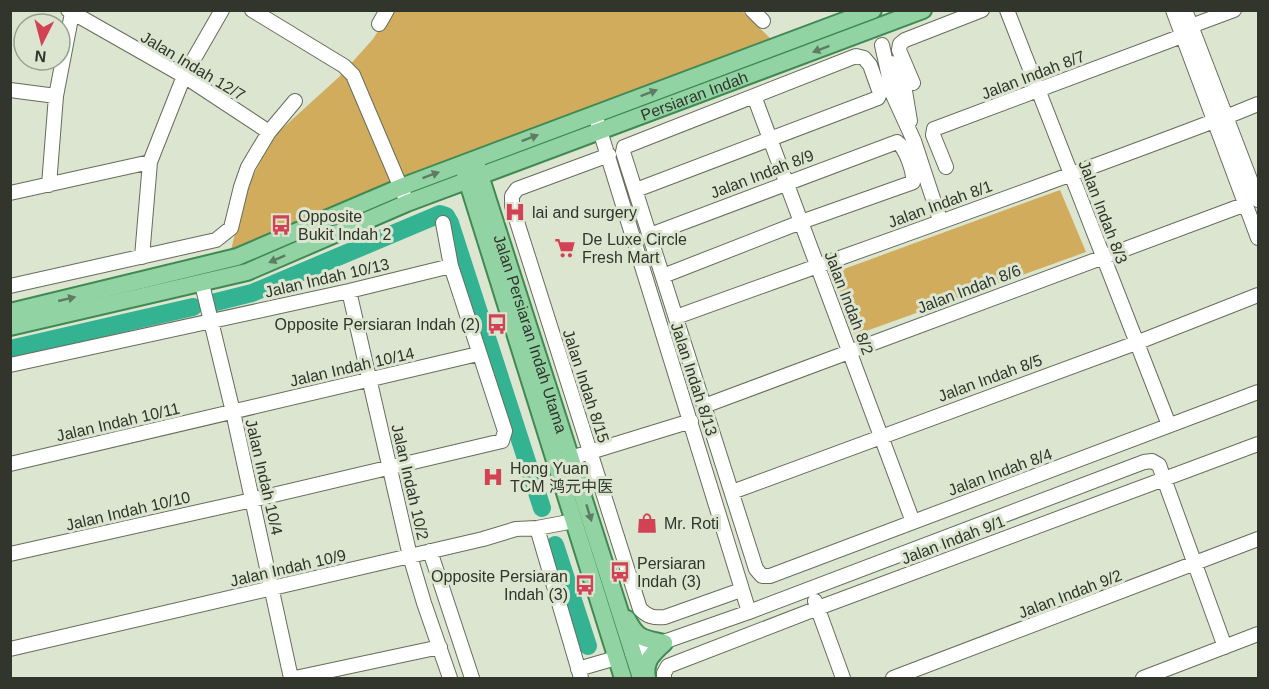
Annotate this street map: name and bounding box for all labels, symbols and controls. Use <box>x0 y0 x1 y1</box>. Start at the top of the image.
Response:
north arrow <box>12 12 72 72</box>
street label: Jalan Indah 12/7 <box>138 28 248 104</box>
one-way arrow <box>812 44 830 54</box>
text: N <box>34 47 47 65</box>
street label: Jalan Indah 8/7 <box>979 47 1087 103</box>
street label: Persiaran Indah <box>638 68 750 123</box>
one-way arrow <box>640 87 658 97</box>
one-way arrow <box>521 133 539 143</box>
street label: Jalan Indah 8/9 <box>708 146 816 202</box>
street label: Jalan Indah 8/3 <box>1075 158 1131 266</box>
one-way arrow <box>423 170 441 180</box>
street label: Jalan Indah 8/1 <box>886 177 994 231</box>
hospital icon: lai and surgery <box>503 200 527 224</box>
place label: lai and surgery <box>532 204 637 221</box>
place label: Opposite Bukit Indah 2 <box>298 208 392 243</box>
bus stop icon: Opposite Bukit Indah 2 <box>269 213 293 237</box>
place label: De Luxe Circle Fresh Mart <box>582 231 687 266</box>
street label: Jalan Persiaran Indah Utama <box>491 232 570 435</box>
supermarket icon: De Luxe Circle Fresh Mart <box>553 236 577 260</box>
street label: Jalan Indah 8/2 <box>821 249 877 357</box>
street label: Jalan Indah 10/13 <box>263 255 391 301</box>
one-way arrow <box>268 255 285 264</box>
street label: Jalan Indah 8/6 <box>915 261 1023 317</box>
one-way arrow <box>58 294 77 303</box>
bus stop icon: Opposite Persiaran Indah (2) <box>485 312 509 336</box>
place label: Opposite Persiaran Indah (2) <box>275 316 480 333</box>
street label: Jalan Indah 8/13 <box>668 320 720 438</box>
street label: Jalan Indah 8/15 <box>560 327 612 445</box>
street label: Jalan Indah 10/14 <box>288 344 416 390</box>
street label: Jalan Indah 8/5 <box>936 351 1044 405</box>
street label: Jalan Indah 10/11 <box>55 400 181 444</box>
street label: Jalan Indah 10/4 <box>242 417 286 537</box>
street label: Jalan Indah 10/2 <box>388 422 432 542</box>
street label: Jalan Indah 8/4 <box>946 445 1054 499</box>
place label: Hong Yuan TCM 鸿元中医 <box>510 460 613 495</box>
hospital icon: Hong Yuan TCM 鸿元中医 <box>481 465 505 489</box>
street label: Jalan Indah 10/10 <box>64 488 192 534</box>
one-way arrow <box>585 504 594 522</box>
shop icon: Mr. Roti <box>635 511 659 535</box>
street label: Jalan Indah 9/1 <box>899 512 1007 568</box>
place label: Mr. Roti <box>664 515 719 532</box>
street label: Jalan Indah 10/9 <box>228 546 348 590</box>
place label: Persiaran Indah (3) <box>637 555 705 590</box>
bus stop icon: Persiaran Indah (3) <box>608 560 632 584</box>
street label: Jalan Indah 9/2 <box>1016 566 1124 622</box>
place label: Opposite Persiaran Indah (3) <box>431 568 568 603</box>
bus stop icon: Opposite Persiaran Indah (3) <box>573 573 597 597</box>

